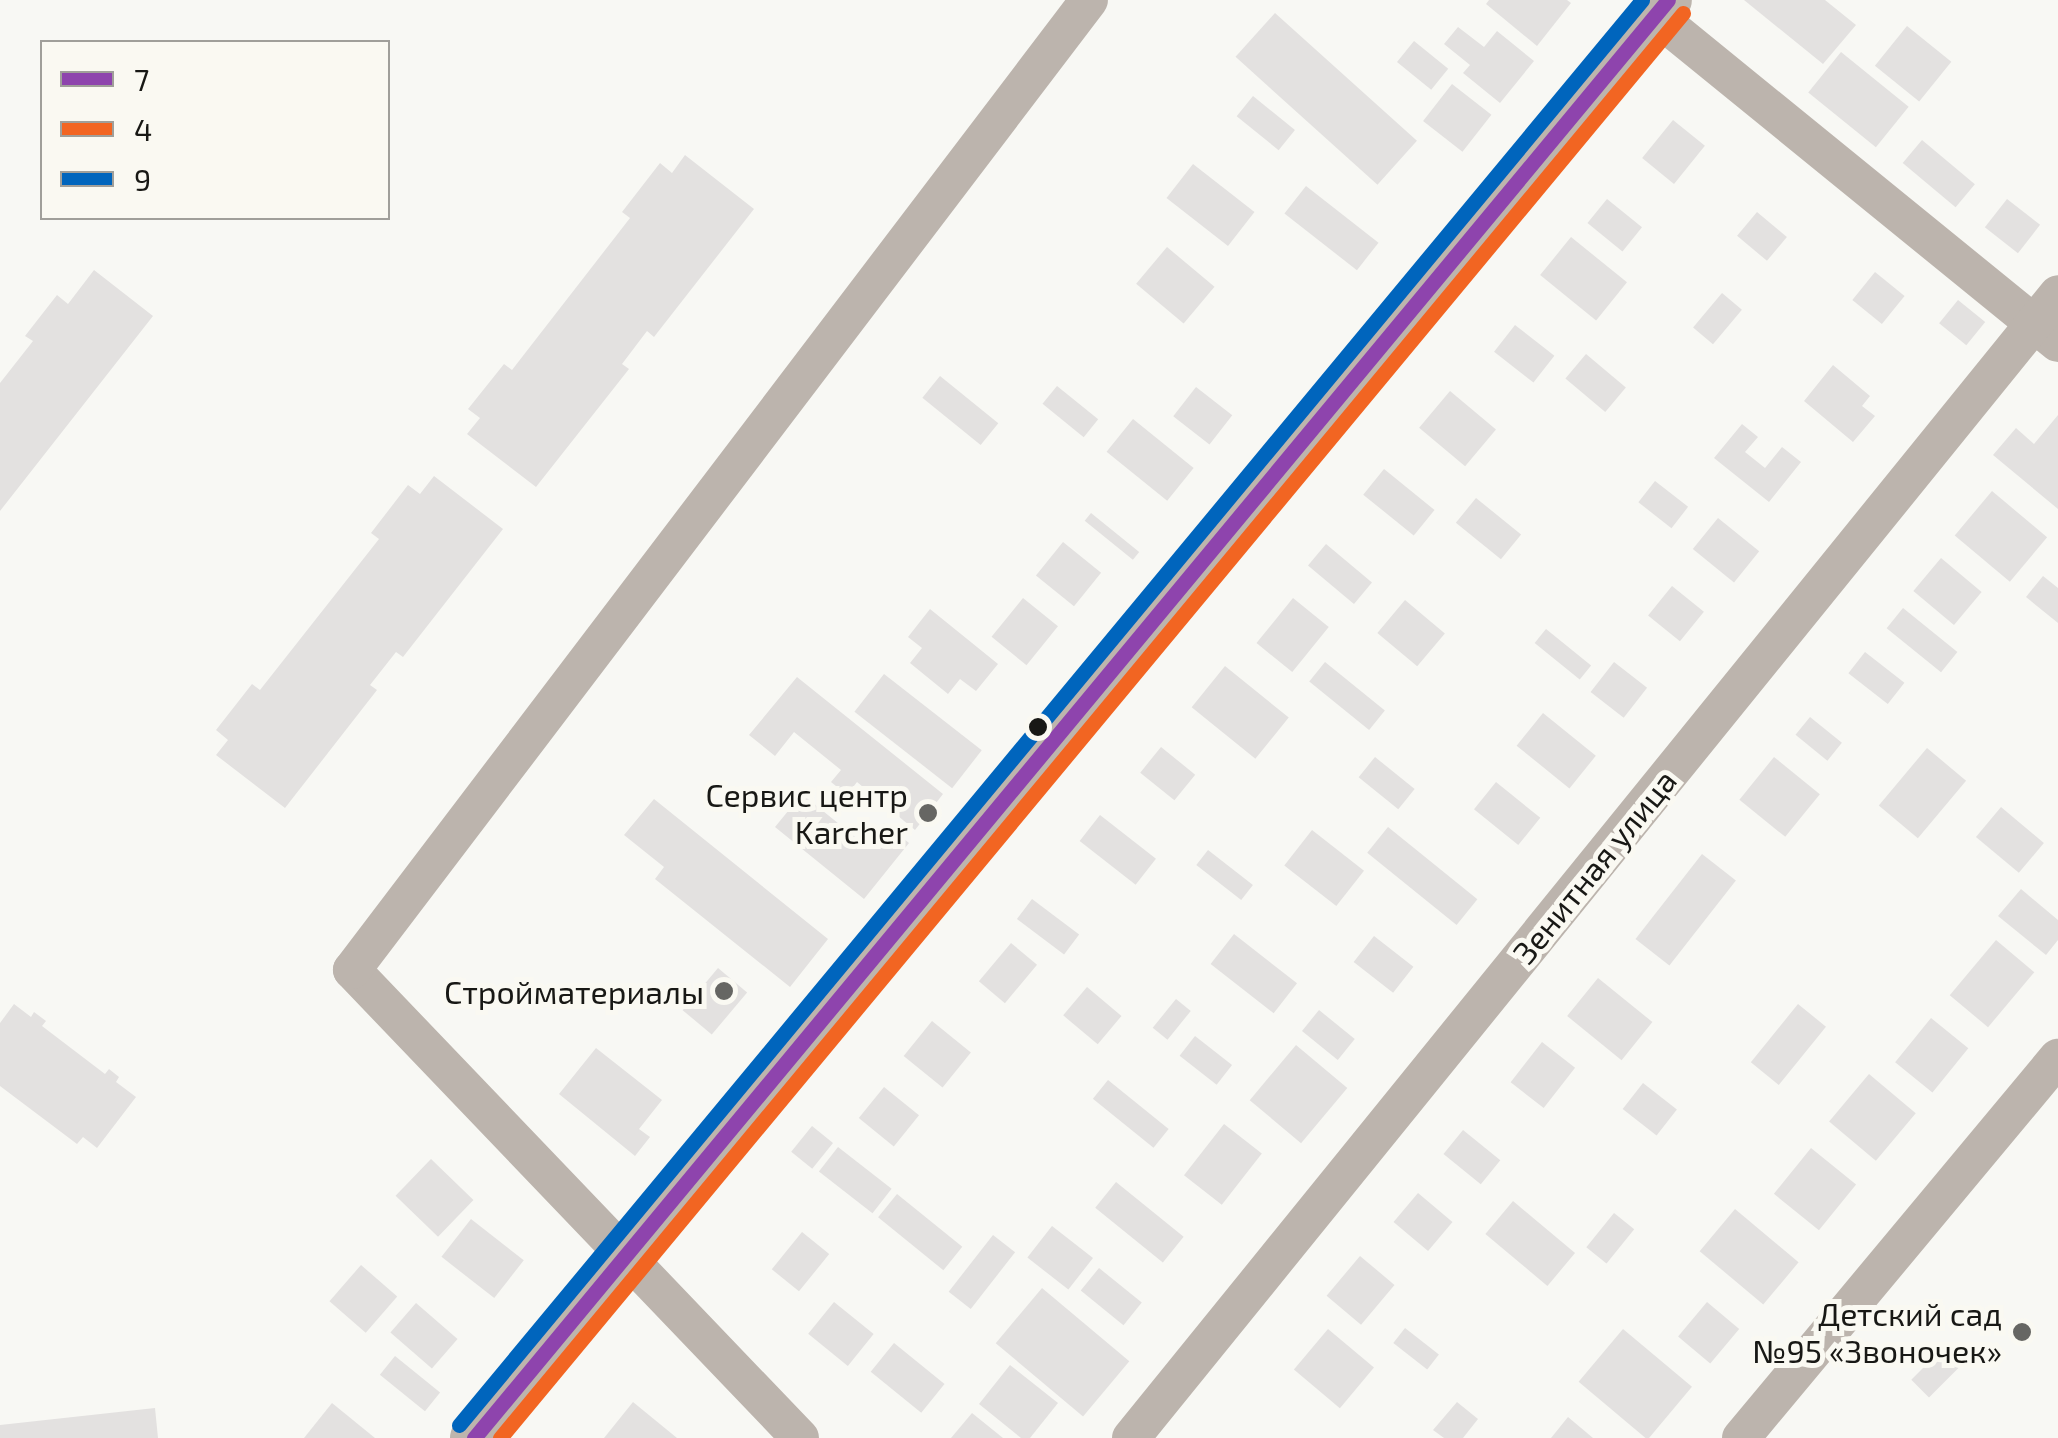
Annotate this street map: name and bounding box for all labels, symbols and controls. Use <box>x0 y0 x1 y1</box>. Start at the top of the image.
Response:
legend <box>40 40 390 220</box>
text: 7 <box>134 61 149 97</box>
text: 4 <box>134 111 152 147</box>
text: 9 <box>134 161 151 197</box>
unlabelled marker <box>1028 717 1048 737</box>
street label: Зенитная улица <box>1504 761 1684 971</box>
place label: Сервис центр Karcher <box>706 776 908 851</box>
marker: Сервис центр Karcher <box>917 802 939 824</box>
place label: Стройматериалы <box>444 972 704 1010</box>
marker: Стройматериалы <box>713 980 735 1002</box>
place label: Детский сад №95 «Звоночек» <box>1752 1295 2002 1370</box>
marker: Детский сад №95 «Звоночек» <box>2011 1321 2033 1343</box>

